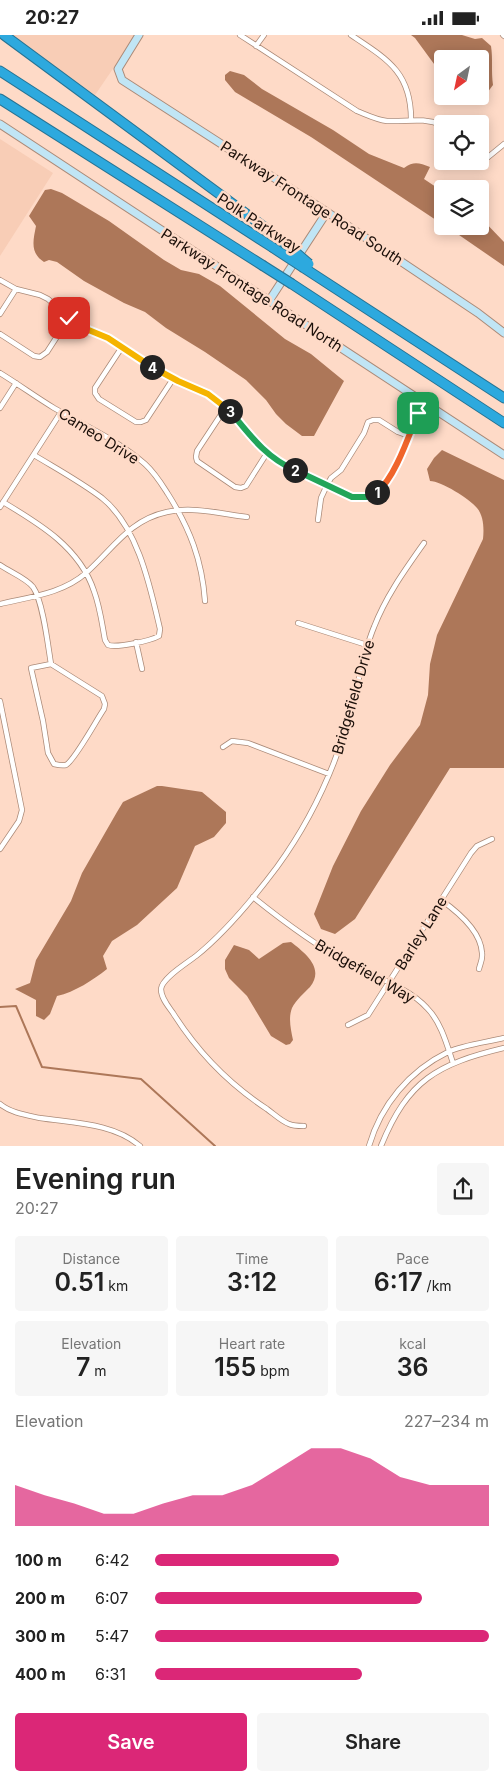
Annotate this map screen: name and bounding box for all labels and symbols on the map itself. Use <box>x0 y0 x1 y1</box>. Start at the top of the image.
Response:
north arrow <box>434 50 489 105</box>
street label: Parkway Frontage Road South <box>217 137 407 269</box>
street label: Polk Parkway <box>214 189 305 257</box>
street label: Parkway Frontage Road North <box>158 224 346 356</box>
pin <box>48 297 90 339</box>
pin: 4 <box>140 355 164 379</box>
pin <box>397 392 439 434</box>
pin: 3 <box>218 399 242 423</box>
street label: Cameo Drive <box>55 404 143 468</box>
pin: 2 <box>282 457 308 483</box>
pin: 1 <box>364 479 390 505</box>
street label: Bridgefield Drive <box>328 637 378 757</box>
street label: Barley Lane <box>391 893 451 973</box>
street label: Bridgefield Way <box>312 935 419 1008</box>

